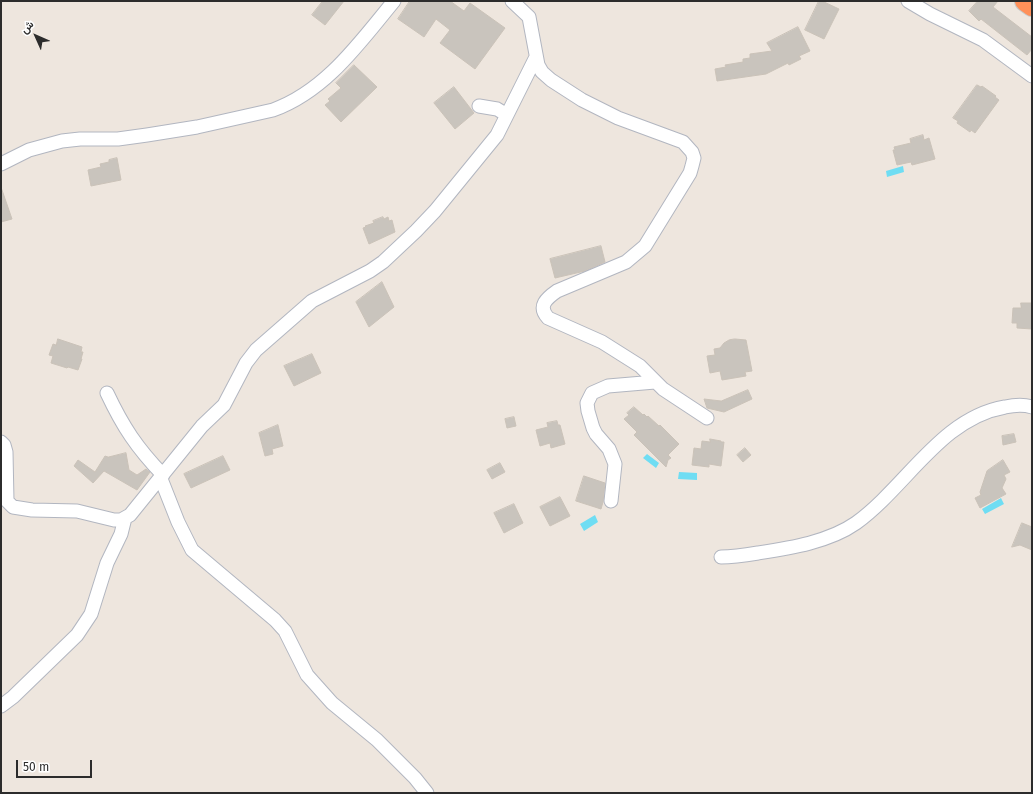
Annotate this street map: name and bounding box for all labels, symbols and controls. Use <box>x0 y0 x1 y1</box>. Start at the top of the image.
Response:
north arrow <box>16 16 56 56</box>
text: ش <box>18 18 36 36</box>
scale bar <box>18 752 94 778</box>
text: 50 m <box>23 760 49 774</box>

